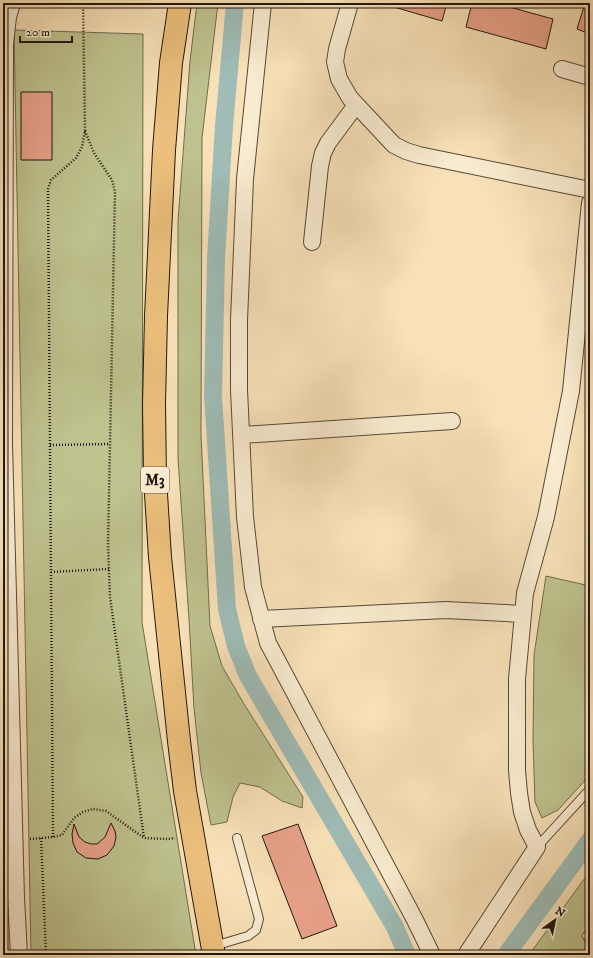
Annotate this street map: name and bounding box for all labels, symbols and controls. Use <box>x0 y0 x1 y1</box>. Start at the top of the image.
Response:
scale bar <box>20 18 72 44</box>
text: 20 m <box>26 25 50 40</box>
road number: M3 <box>141 467 169 493</box>
north arrow <box>535 900 575 940</box>
text: N <box>552 904 568 921</box>

